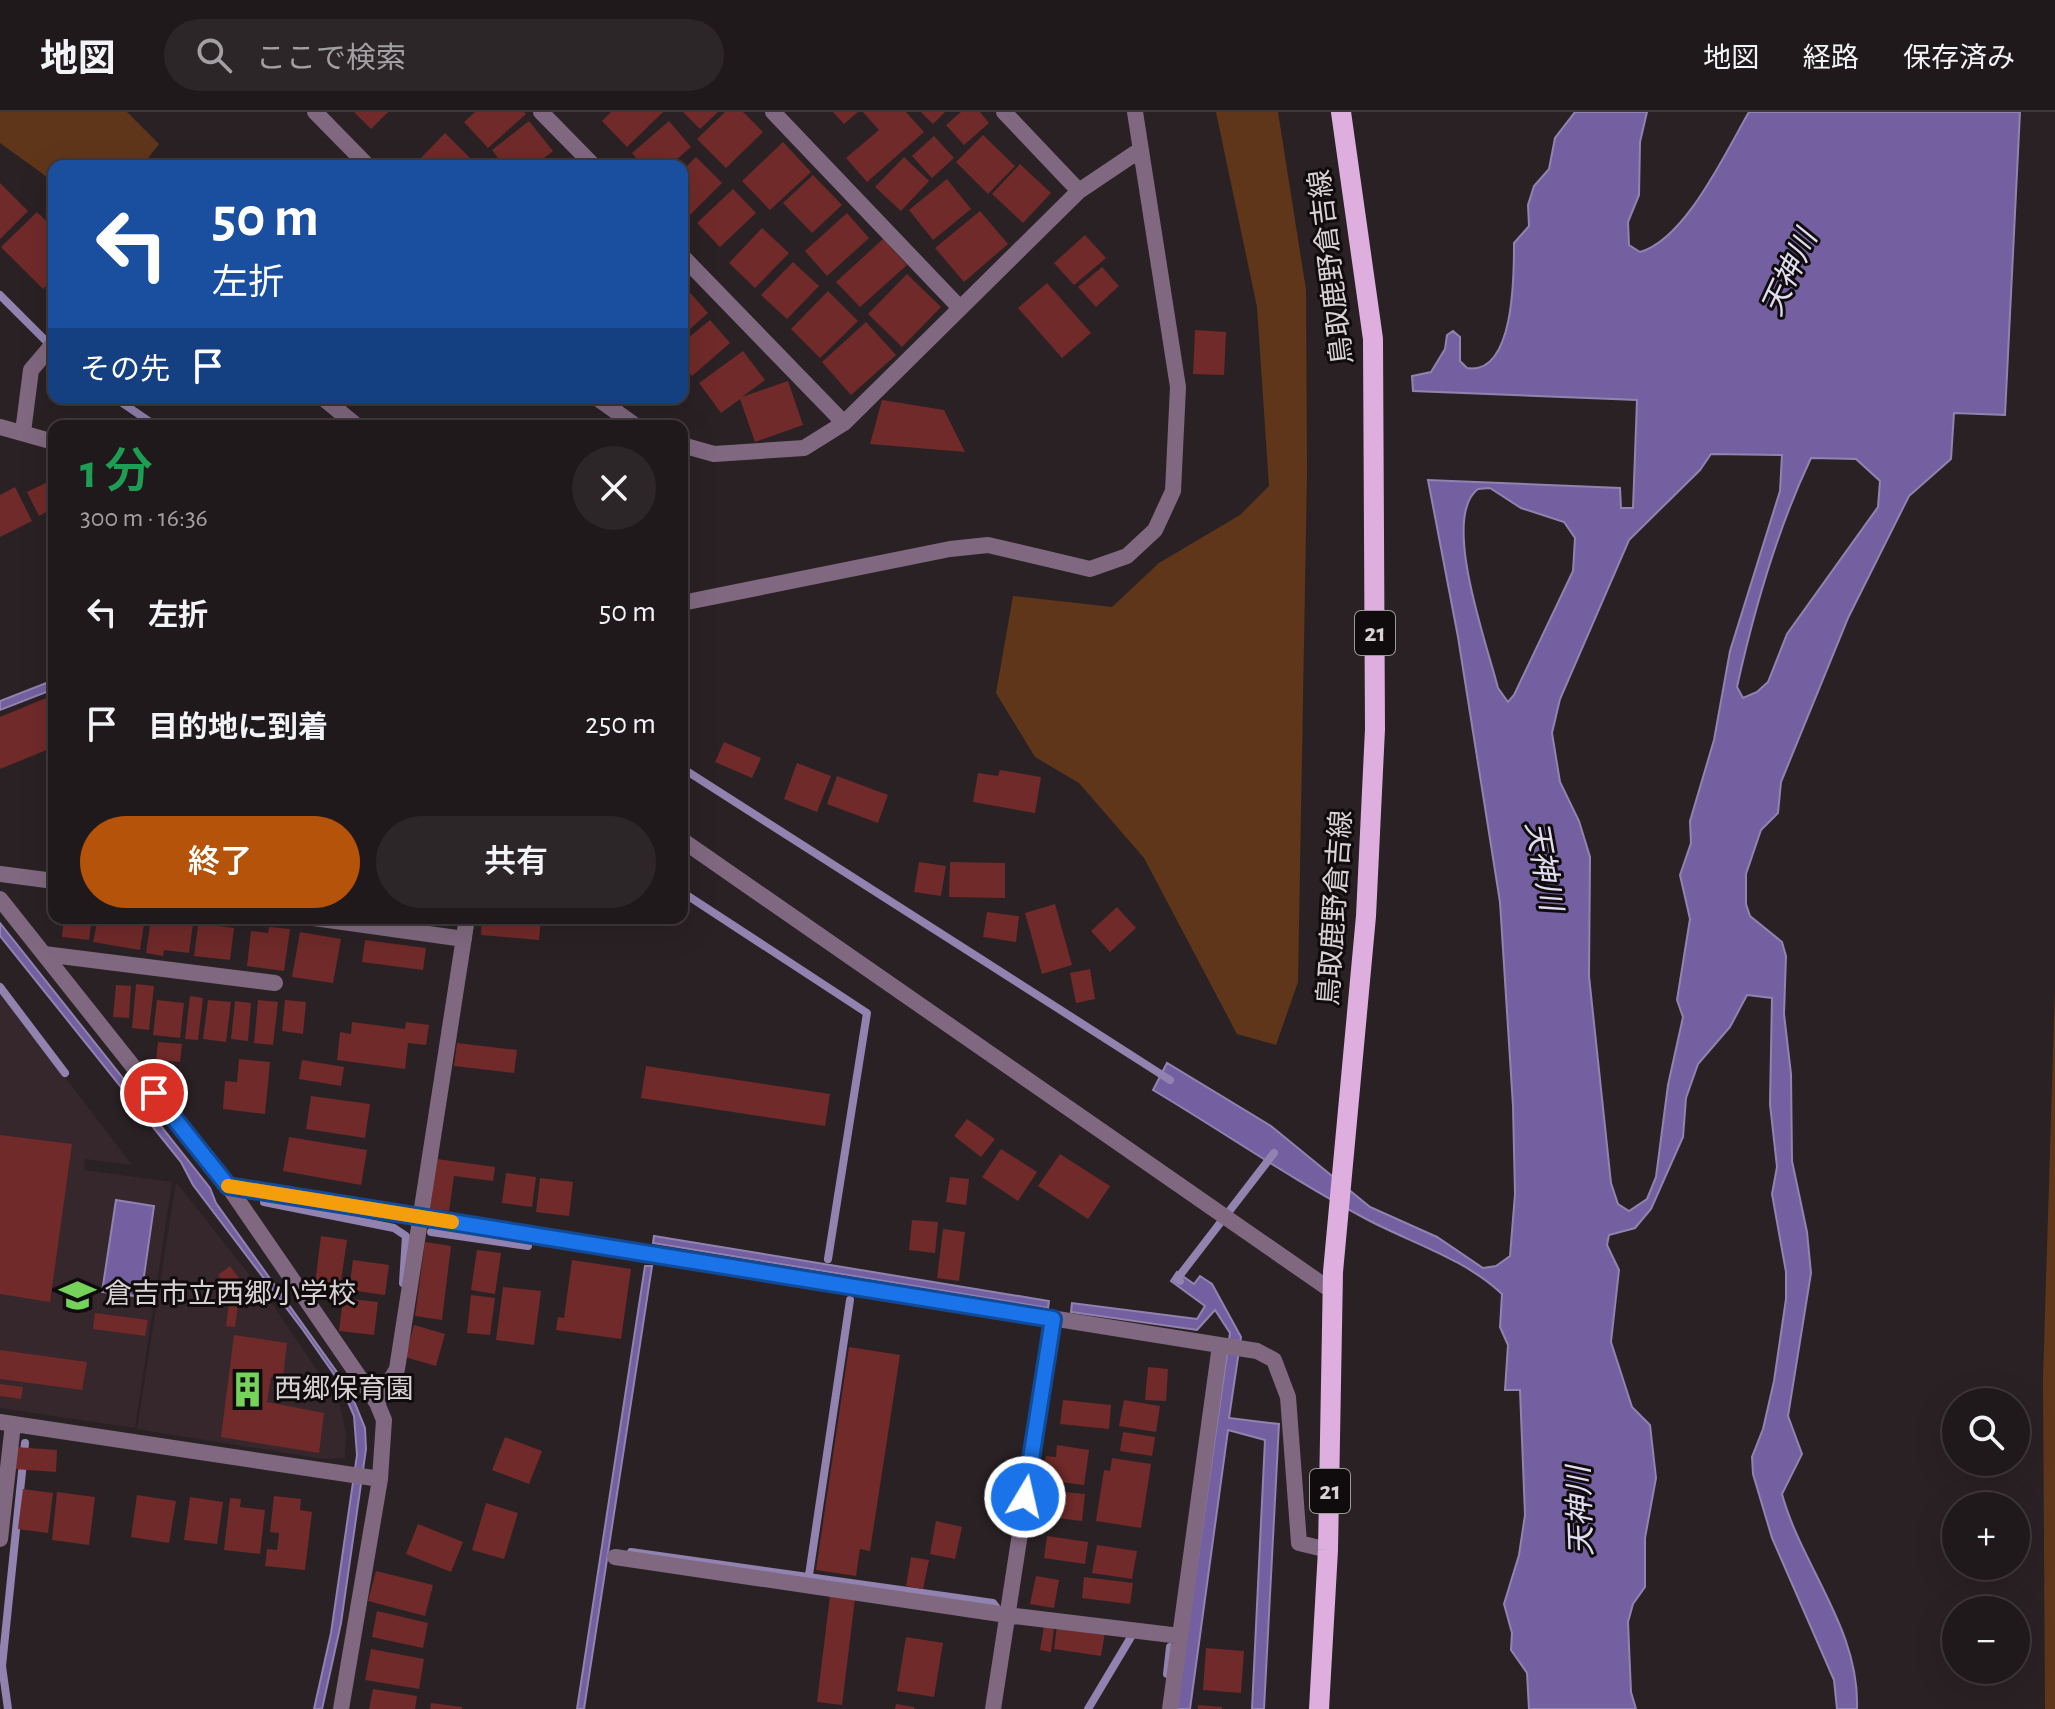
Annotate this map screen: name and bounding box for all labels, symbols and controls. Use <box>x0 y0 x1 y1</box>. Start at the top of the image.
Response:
search box <box>164 19 724 91</box>
icon: search <box>192 33 236 77</box>
text: 地図 <box>40 41 116 79</box>
text: ここで検索 <box>256 44 406 74</box>
text: 地図 <box>1703 45 1759 73</box>
text: 経路 <box>1803 45 1859 73</box>
text: 保存済み <box>1903 45 2015 73</box>
street label: 鳥取鹿野倉吉線 <box>1304 168 1358 366</box>
text: 50 m <box>212 190 319 246</box>
icon: left <box>80 192 184 296</box>
water label: 天神川 <box>1756 222 1824 320</box>
text: 左折 <box>212 265 284 301</box>
icon: arrive <box>186 344 230 388</box>
text: その先 <box>80 355 170 385</box>
button: close <box>572 446 656 530</box>
text: 1 分 <box>80 449 153 497</box>
text: 300 m · 16:36 <box>80 505 208 531</box>
icon: left <box>80 590 124 634</box>
text: 50 m <box>599 597 656 627</box>
text: 左折 <box>148 601 208 631</box>
road number: 21 <box>1355 611 1395 655</box>
icon: arrive <box>80 702 124 746</box>
text: 250 m <box>585 709 656 739</box>
text: 目的地に到着 <box>148 713 328 743</box>
street label: 鳥取鹿野倉吉線 <box>1313 809 1357 1007</box>
button: 終了 <box>80 816 360 908</box>
button: 共有 <box>376 816 656 908</box>
water label: 天神川 <box>1520 819 1568 916</box>
pin <box>120 1059 188 1127</box>
icon: arrive <box>132 1071 176 1115</box>
school or university icon: 倉吉市立西郷小学校 <box>59 1276 97 1314</box>
place label: 倉吉市立西郷小学校 <box>104 1279 356 1309</box>
building icon: 西郷保育園 <box>229 1371 267 1409</box>
place label: 西郷保育園 <box>274 1374 414 1404</box>
map controls <box>1942 1388 2030 1684</box>
button: search <box>1942 1388 2030 1476</box>
position arrow <box>983 1455 1067 1539</box>
water label: 天神川 <box>1562 1463 1598 1557</box>
road number: 21 <box>1310 1469 1350 1513</box>
button: + <box>1942 1492 2030 1580</box>
button: − <box>1942 1596 2030 1684</box>

